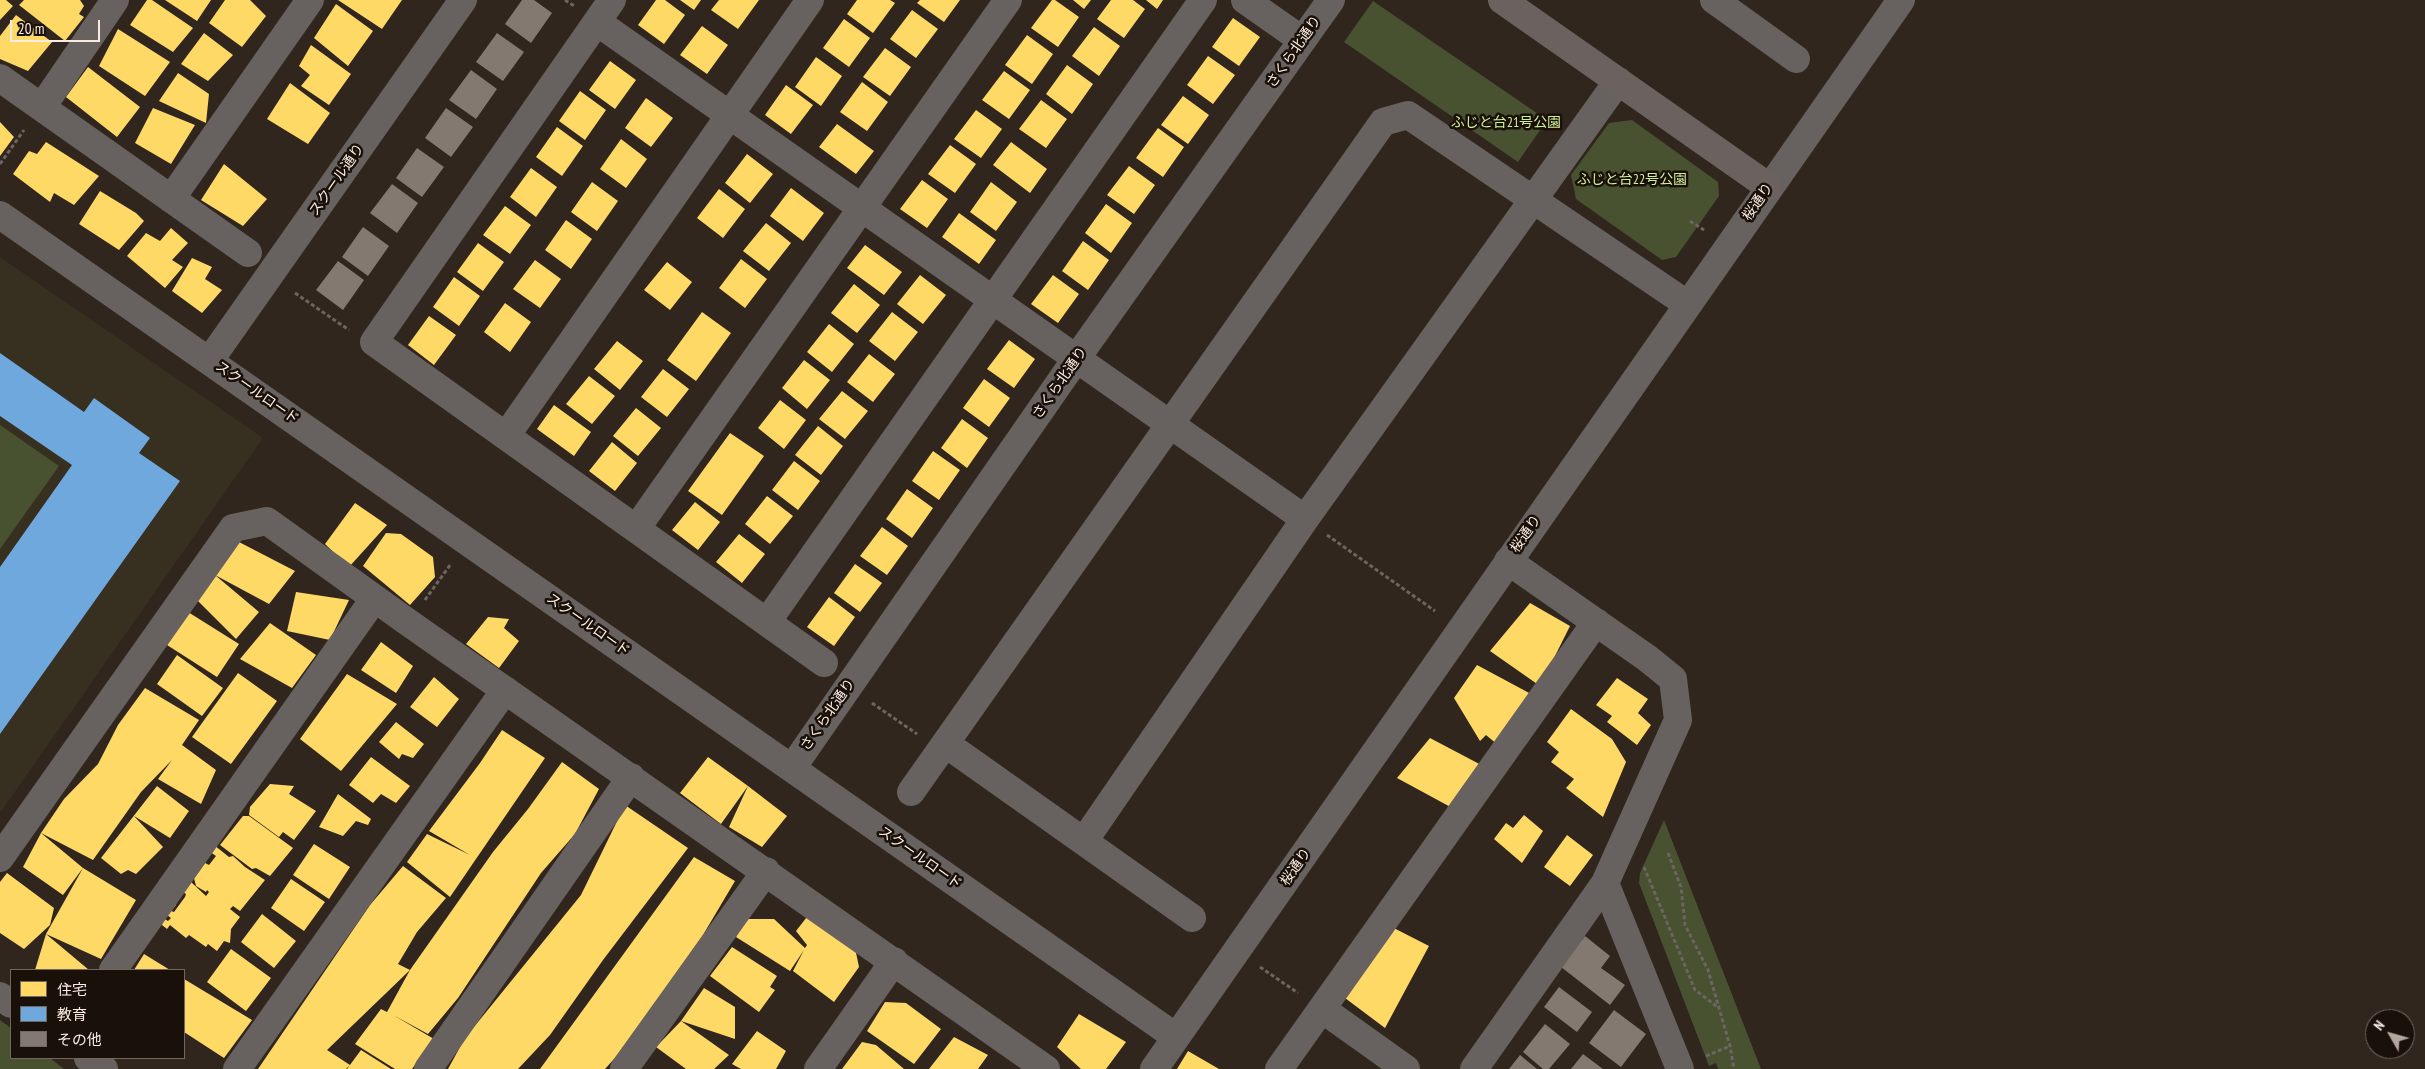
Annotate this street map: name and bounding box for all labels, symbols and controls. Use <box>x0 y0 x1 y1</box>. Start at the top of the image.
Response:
scale bar <box>12 10 102 42</box>
street label: さくら北通り <box>1263 13 1325 91</box>
text: 20 m <box>18 19 44 38</box>
park label: ふじと台21号公園 <box>1451 115 1561 131</box>
street label: スクール通り <box>306 141 368 219</box>
park label: ふじと台22号公園 <box>1577 172 1687 188</box>
street label: 桜通り <box>1739 180 1777 224</box>
street label: さくら北通り <box>1029 344 1091 422</box>
street label: スクールロード <box>212 358 302 428</box>
street label: 桜通り <box>1507 512 1545 556</box>
street label: スクールロード <box>543 590 633 660</box>
street label: さくら北通り <box>797 676 859 754</box>
street label: スクールロード <box>875 823 965 893</box>
street label: 桜通り <box>1277 845 1315 889</box>
legend <box>10 969 185 1059</box>
text: 住宅 <box>57 980 87 999</box>
text: 教育 <box>57 1005 87 1024</box>
north arrow <box>2365 1009 2415 1059</box>
text: N <box>2370 1017 2388 1034</box>
text: その他 <box>57 1030 102 1049</box>

